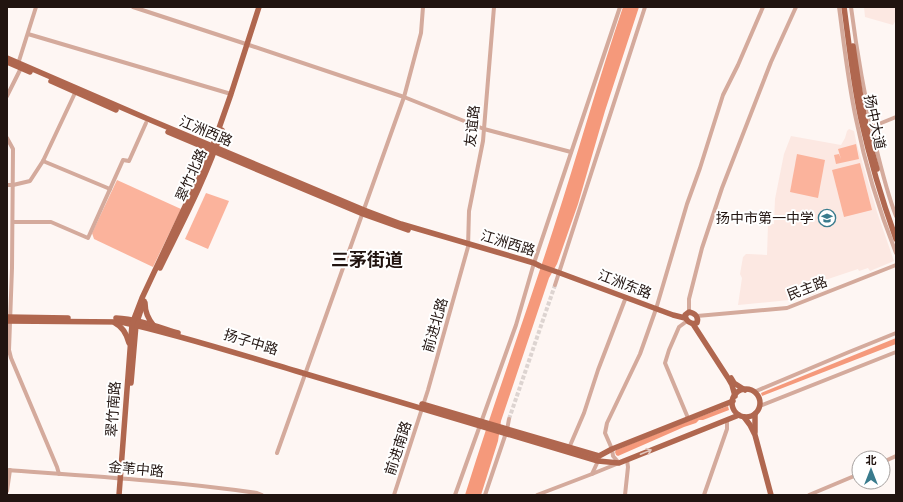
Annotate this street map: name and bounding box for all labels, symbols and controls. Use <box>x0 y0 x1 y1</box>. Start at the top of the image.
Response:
street label: 扬中大道 <box>860 93 891 151</box>
street label: 友谊路 <box>460 104 483 148</box>
street label: 江洲西路 <box>177 111 236 150</box>
street label: 翠竹北路 <box>170 145 211 204</box>
place label: 扬中市第一中学 <box>716 208 814 227</box>
school or university icon: 扬中市第一中学 <box>817 208 837 228</box>
street label: 江洲西路 <box>479 225 538 260</box>
district label: 三茅街道 <box>331 247 403 271</box>
street label: 江洲东路 <box>596 265 655 302</box>
street label: 民主路 <box>784 271 830 304</box>
street label: 前进北路 <box>418 295 451 354</box>
street label: 扬子中路 <box>222 324 281 359</box>
street label: 翠竹南路 <box>101 380 124 438</box>
street label: 前进南路 <box>380 418 415 477</box>
one-way arrow <box>640 448 652 456</box>
north arrow <box>851 450 891 490</box>
text: 北 <box>866 452 877 467</box>
street label: 金苇中路 <box>107 457 165 480</box>

